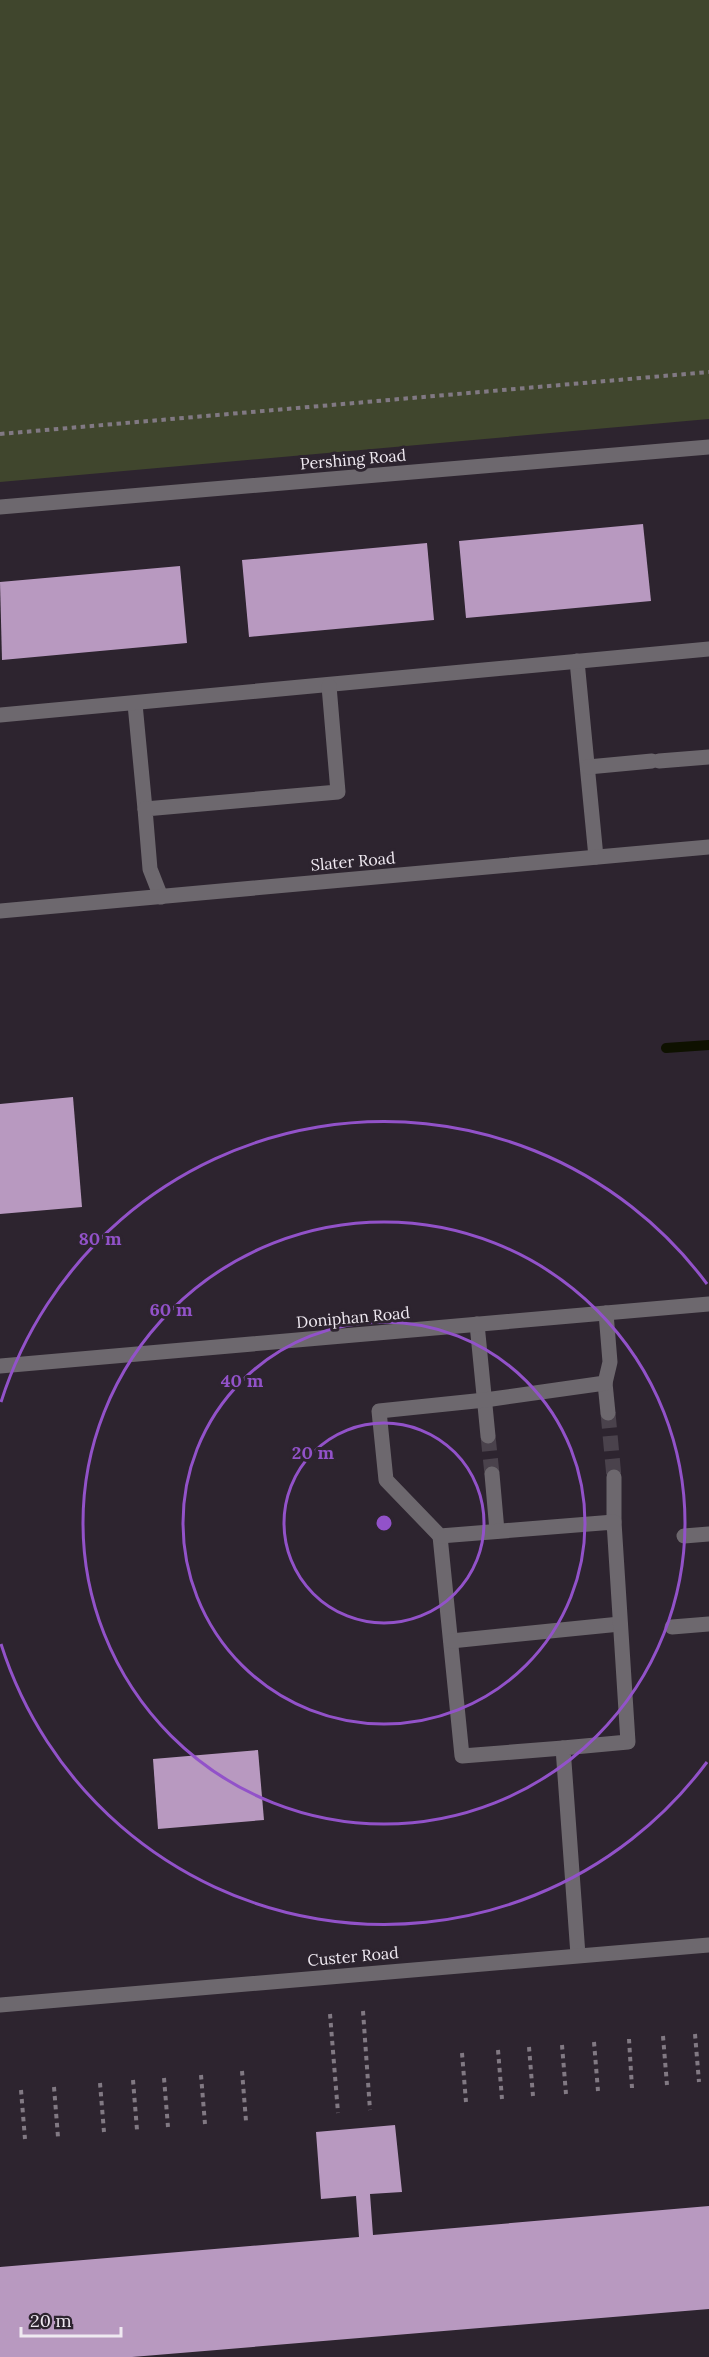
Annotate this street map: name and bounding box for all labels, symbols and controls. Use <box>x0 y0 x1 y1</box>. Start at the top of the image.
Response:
street label: Pershing Road <box>299 444 407 474</box>
street label: Slater Road <box>310 847 396 875</box>
text: 80 m <box>78 1227 122 1250</box>
text: 60 m <box>149 1298 193 1321</box>
street label: Doniphan Road <box>295 1302 411 1332</box>
text: 40 m <box>221 1369 264 1392</box>
text: 20 m <box>292 1441 335 1464</box>
centre of rings <box>374 1513 394 1533</box>
street label: Custer Road <box>307 1942 400 1970</box>
scale bar <box>21 2300 122 2338</box>
text: 20 m <box>30 2309 72 2332</box>

